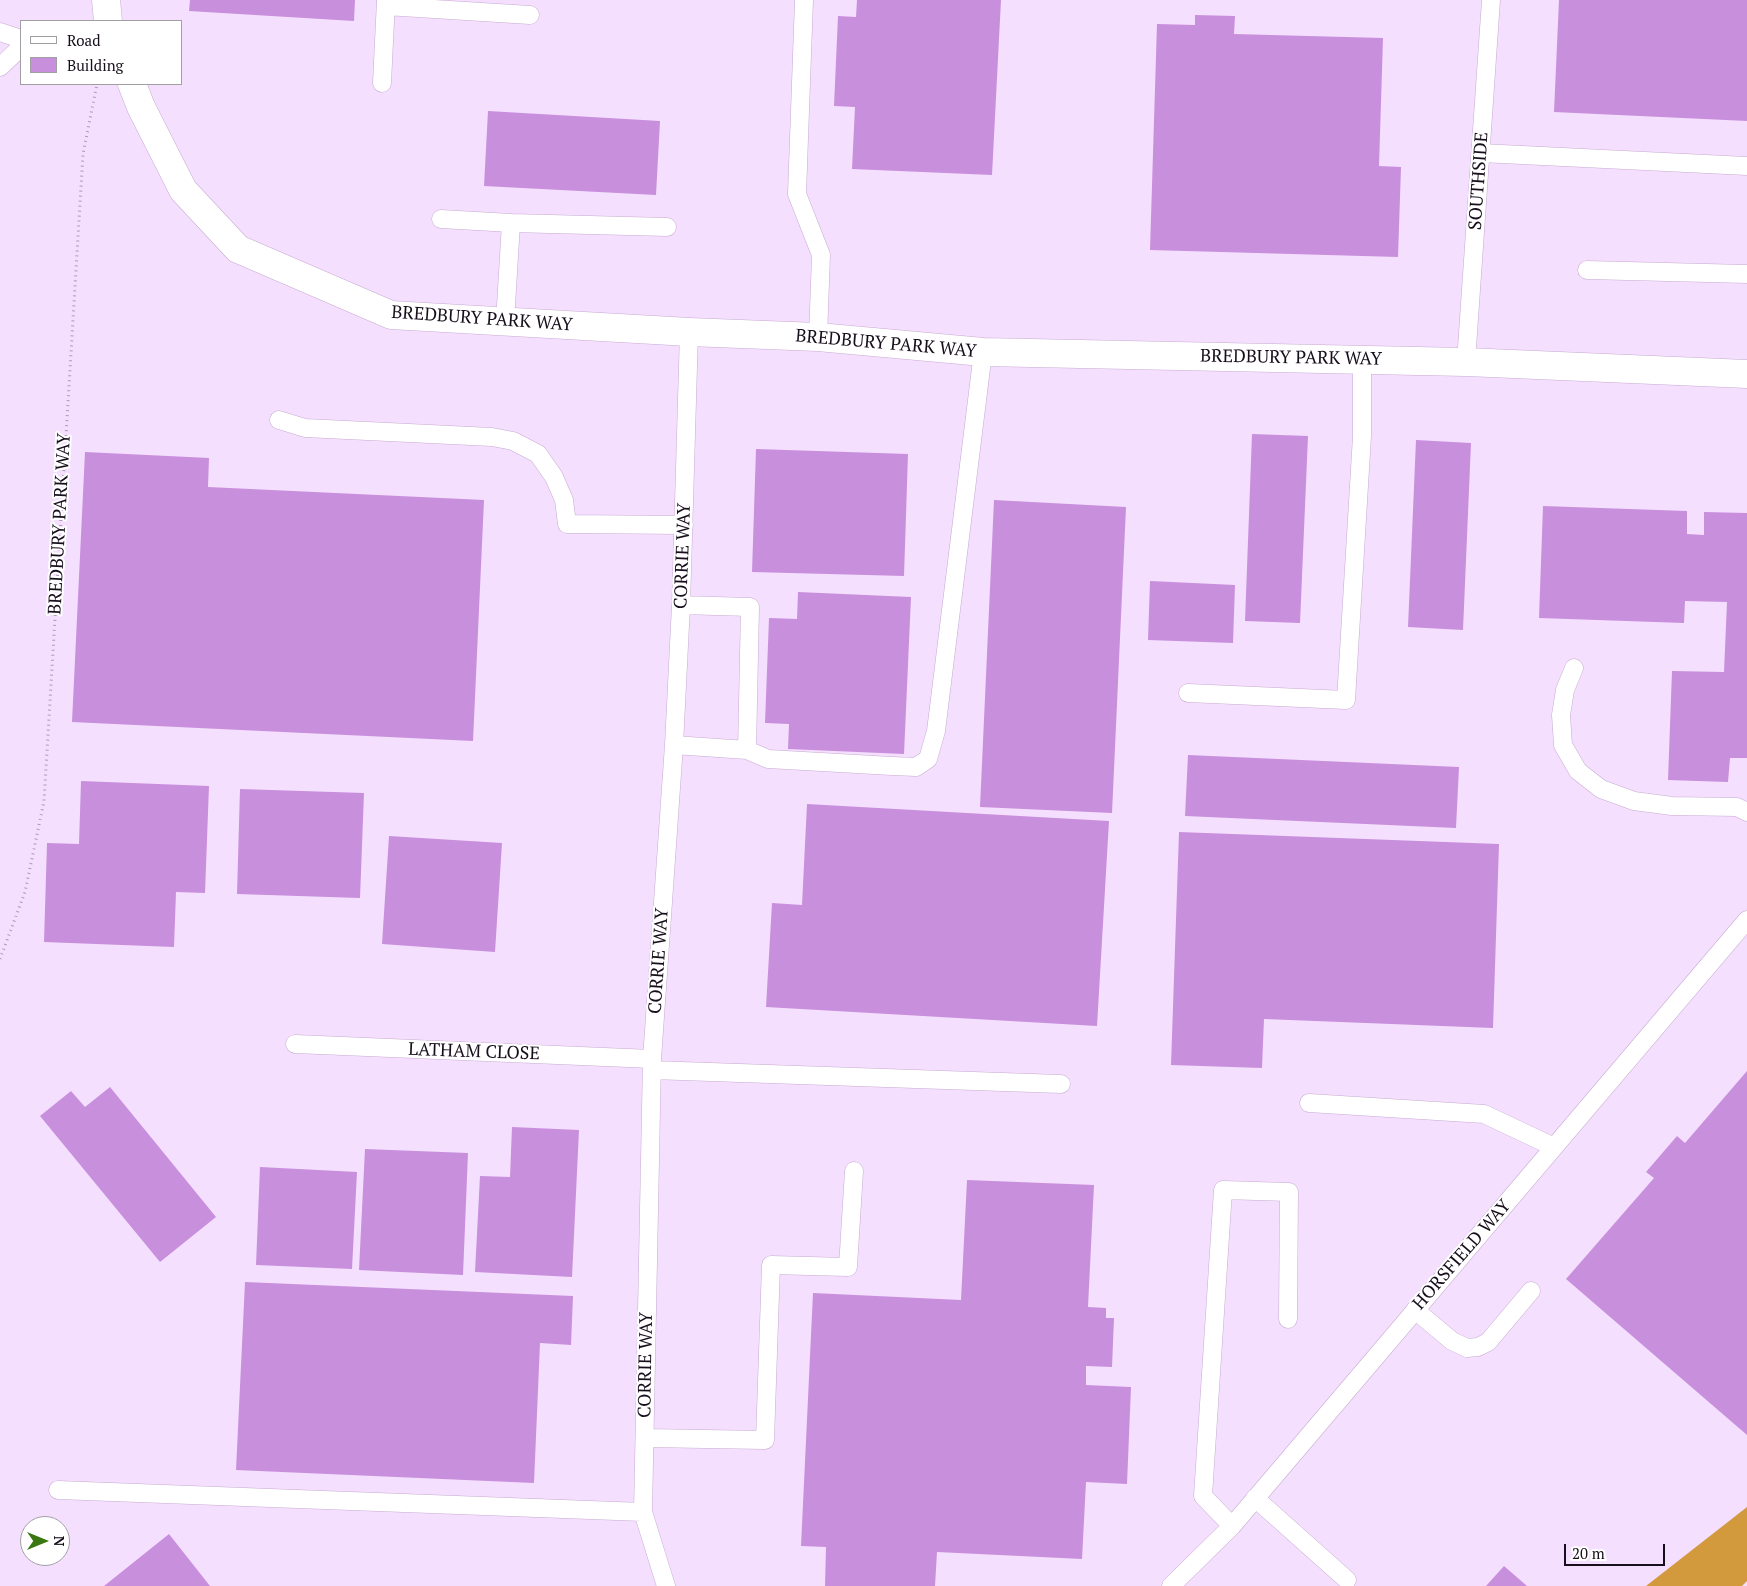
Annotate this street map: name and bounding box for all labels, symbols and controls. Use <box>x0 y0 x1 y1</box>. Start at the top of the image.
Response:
legend <box>20 20 182 85</box>
text: Road <box>67 30 100 50</box>
text: Building <box>67 55 124 75</box>
street label: SOUTHSIDE <box>1465 131 1493 231</box>
street label: BREDBURY PARK WAY <box>391 302 573 336</box>
street label: BREDBURY PARK WAY <box>794 325 978 363</box>
street label: BREDBURY PARK WAY <box>1200 346 1382 370</box>
street label: BREDBURY PARK WAY <box>44 433 76 615</box>
street label: CORRIE WAY <box>670 503 696 609</box>
street label: CORRIE WAY <box>645 907 673 1015</box>
street label: LATHAM CLOSE <box>408 1039 540 1065</box>
street label: HORSFIELD WAY <box>1408 1196 1516 1314</box>
street label: CORRIE WAY <box>634 1312 658 1418</box>
north arrow <box>20 1516 70 1566</box>
scale bar <box>1567 1534 1668 1566</box>
text: N <box>50 1536 69 1546</box>
text: 20 m <box>1572 1543 1605 1563</box>

